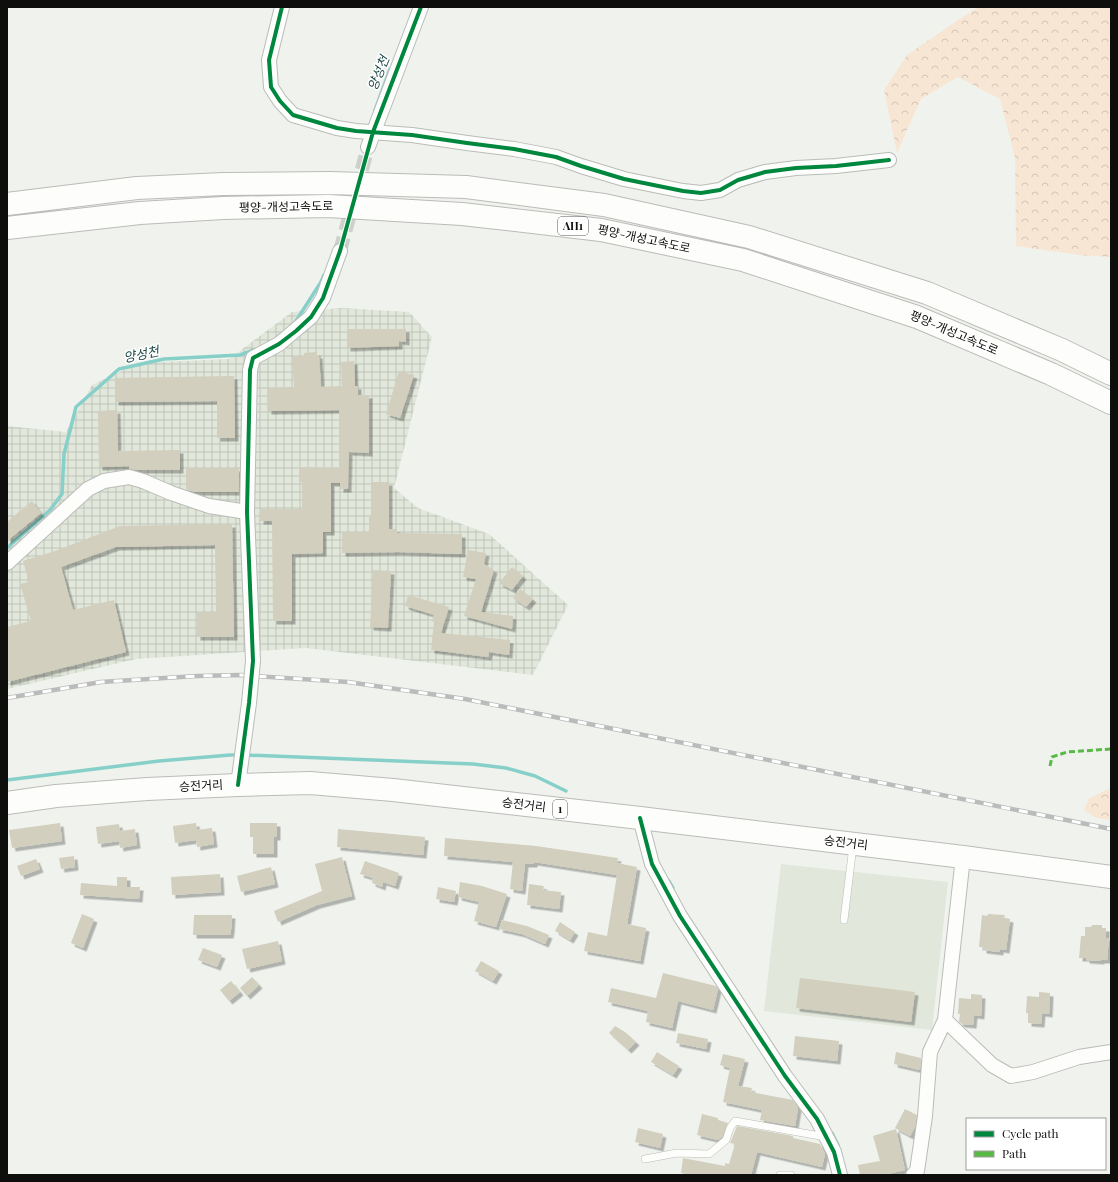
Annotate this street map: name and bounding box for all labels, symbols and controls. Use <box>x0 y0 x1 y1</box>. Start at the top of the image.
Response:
water label: 양성천 <box>363 52 393 93</box>
street label: 평양-개성고속도로 <box>239 197 333 215</box>
road number: AH1 <box>558 217 588 235</box>
street label: 평양-개성고속도로 <box>596 220 692 256</box>
street label: 평양-개성고속도로 <box>908 306 1001 358</box>
water label: 양성천 <box>122 341 161 366</box>
street label: 승전거리 <box>178 776 223 794</box>
street label: 승전거리 <box>501 793 547 815</box>
road number: 1 <box>553 800 567 818</box>
street label: 승전거리 <box>823 831 869 853</box>
legend <box>966 1118 1106 1170</box>
text: Cycle path <box>1002 1125 1059 1141</box>
text: Path <box>1002 1145 1026 1161</box>

